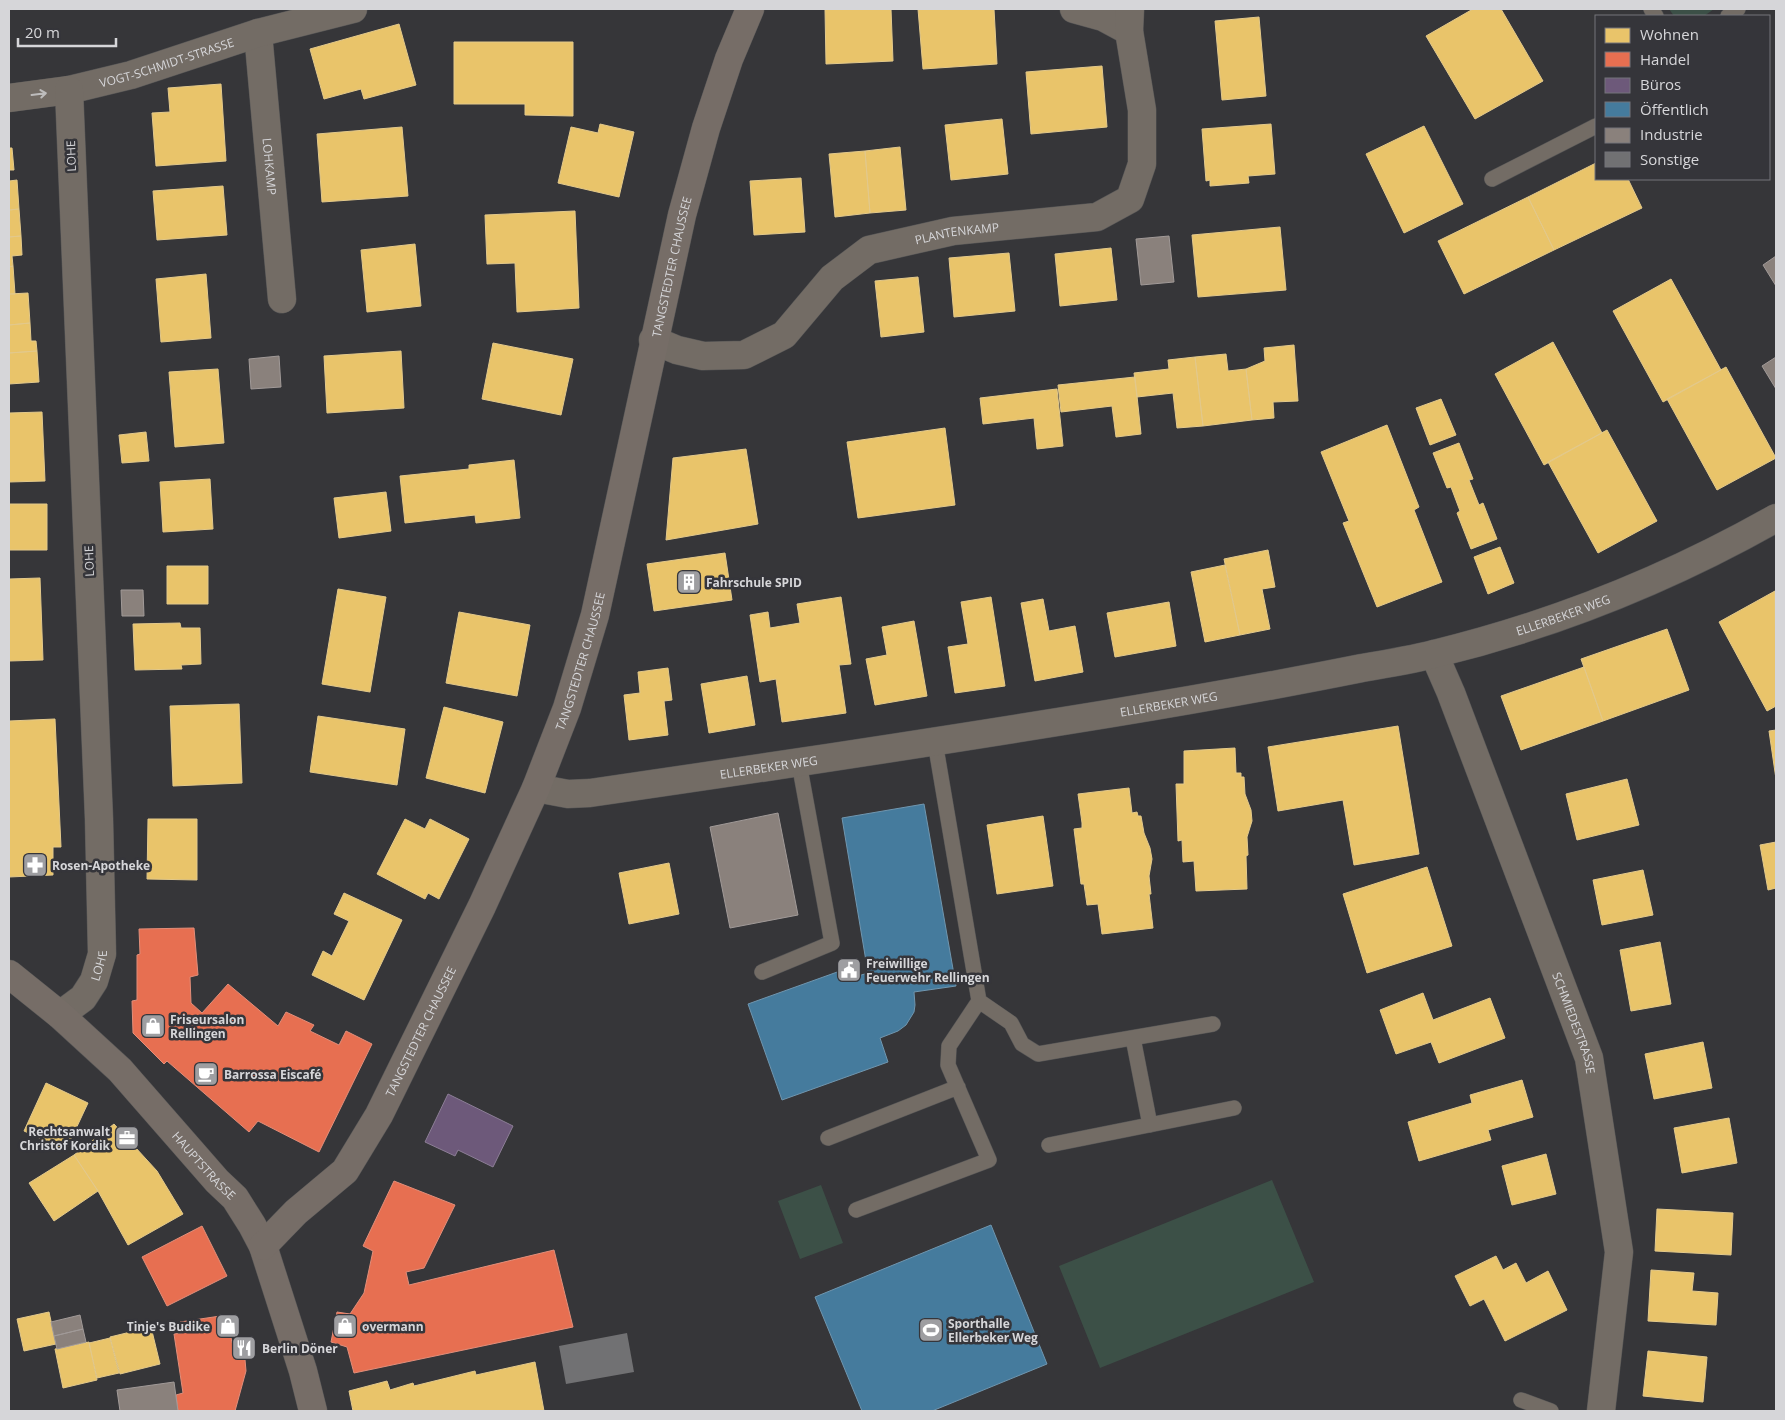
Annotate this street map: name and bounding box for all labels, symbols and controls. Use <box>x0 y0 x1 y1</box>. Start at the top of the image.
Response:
scale bar <box>18 15 115 47</box>
legend <box>1595 15 1770 180</box>
text: 20 m <box>25 22 60 42</box>
text: Wohnen <box>1640 24 1699 44</box>
street label: VOGT-SCHMIDT-STRASSE <box>98 33 236 91</box>
text: Handel <box>1640 49 1690 69</box>
text: Büros <box>1640 74 1681 94</box>
one-way arrow <box>30 89 46 99</box>
text: Öffentlich <box>1640 99 1709 119</box>
text: Industrie <box>1640 124 1703 144</box>
street label: LOHKAMP <box>259 137 281 196</box>
street label: LOHE <box>62 140 80 172</box>
text: Sonstige <box>1640 149 1699 169</box>
street label: TANGSTEDTER CHAUSSEE <box>647 194 695 339</box>
street label: PLANTENKAMP <box>913 218 1000 248</box>
street label: LOHE <box>80 545 98 577</box>
building icon: Fahrschule SPID <box>676 569 702 595</box>
place label: Fahrschule SPID <box>706 574 802 591</box>
street label: TANGSTEDTER CHAUSSEE <box>551 590 608 733</box>
street label: ELLERBEKER WEG <box>1514 590 1613 639</box>
street label: ELLERBEKER WEG <box>1118 687 1219 720</box>
street label: ELLERBEKER WEG <box>719 751 819 782</box>
pharmacy icon: Rosen-Apotheke <box>22 852 48 878</box>
place label: Rosen-Apotheke <box>52 857 150 874</box>
street label: LOHE <box>86 950 111 983</box>
place label: Freiwillige Feuerwehr Rellingen <box>866 955 990 986</box>
public building icon: Freiwillige Feuerwehr Rellingen <box>836 957 862 983</box>
street label: TANGSTEDTER CHAUSSEE <box>381 963 460 1100</box>
street label: SCHMIEDESTRASSE <box>1549 969 1600 1075</box>
place label: Friseursalon Rellingen <box>170 1011 244 1042</box>
shop icon: Friseursalon Rellingen <box>140 1013 166 1039</box>
cafe icon: Barrossa Eiscafé <box>193 1061 219 1087</box>
place label: Barrossa Eiscafé <box>224 1066 321 1083</box>
place label: Rechtsanwalt Christof Kordik <box>19 1123 111 1154</box>
office icon: Rechtsanwalt Christof Kordik <box>114 1125 140 1151</box>
street label: HAUPTSTRASSE <box>169 1127 240 1203</box>
shop icon: Tinje's Budike <box>215 1313 241 1339</box>
shop icon: overmann <box>332 1313 358 1339</box>
place label: Sporthalle Ellerbeker Weg <box>948 1315 1038 1346</box>
sports icon: Sporthalle Ellerbeker Weg <box>918 1317 944 1343</box>
place label: Tinje's Budike <box>127 1318 210 1335</box>
place label: overmann <box>362 1318 424 1335</box>
restaurant icon: Berlin Döner <box>231 1335 257 1361</box>
place label: Berlin Döner <box>262 1340 338 1357</box>

